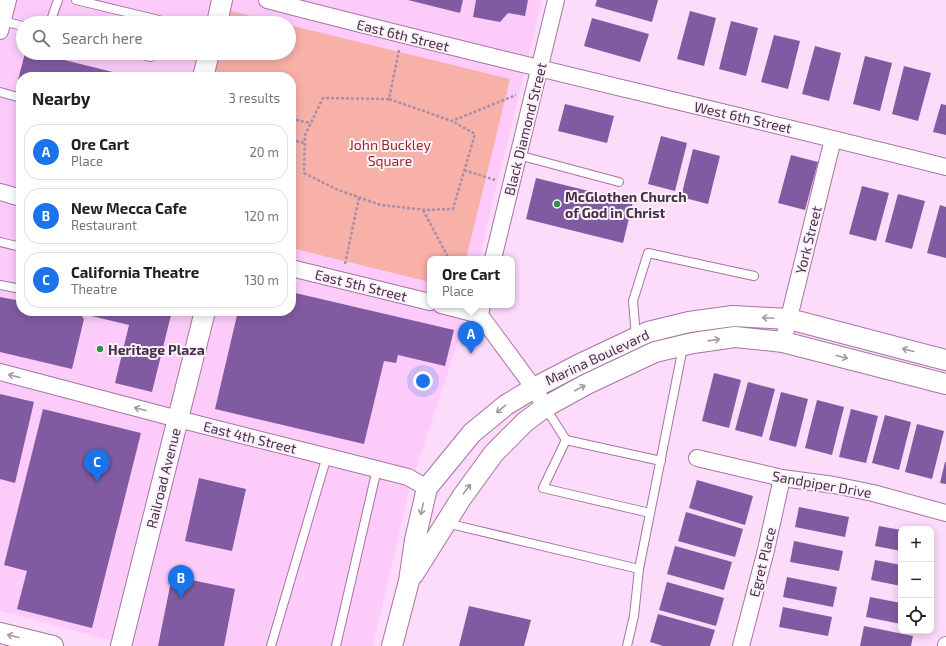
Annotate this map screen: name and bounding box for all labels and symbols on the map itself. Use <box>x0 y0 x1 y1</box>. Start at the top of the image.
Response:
street label: East 6th Street <box>355 15 451 55</box>
street label: Black Diamond Street <box>500 61 550 197</box>
street label: West 6th Street <box>693 98 793 136</box>
park label: John Buckley Square <box>349 136 431 169</box>
place label: McGlothen Church of God in Christ <box>565 188 687 221</box>
marker: McGlothen Church of God in Christ <box>552 199 562 209</box>
street label: York Street <box>791 204 825 276</box>
street label: East 5th Street <box>313 265 409 305</box>
one-way arrow <box>762 314 775 322</box>
pin: A <box>458 321 484 354</box>
street label: Marina Boulevard <box>542 325 652 389</box>
one-way arrow <box>707 336 720 344</box>
place label: Heritage Plaza <box>108 341 205 358</box>
marker: Heritage Plaza <box>95 344 105 354</box>
one-way arrow <box>902 346 915 354</box>
one-way arrow <box>835 354 848 361</box>
one-way arrow <box>8 371 21 379</box>
your location <box>413 371 433 391</box>
one-way arrow <box>573 384 585 392</box>
one-way arrow <box>134 405 147 412</box>
one-way arrow <box>496 405 506 414</box>
street label: East 4th Street <box>202 417 298 457</box>
street label: Railroad Avenue <box>142 426 184 530</box>
pin: C <box>84 449 110 482</box>
street label: Sandpiper Drive <box>771 467 873 501</box>
one-way arrow <box>463 484 471 495</box>
one-way arrow <box>418 502 426 515</box>
street label: Egret Place <box>745 525 779 599</box>
pin: B <box>168 565 194 598</box>
one-way arrow <box>7 632 20 639</box>

